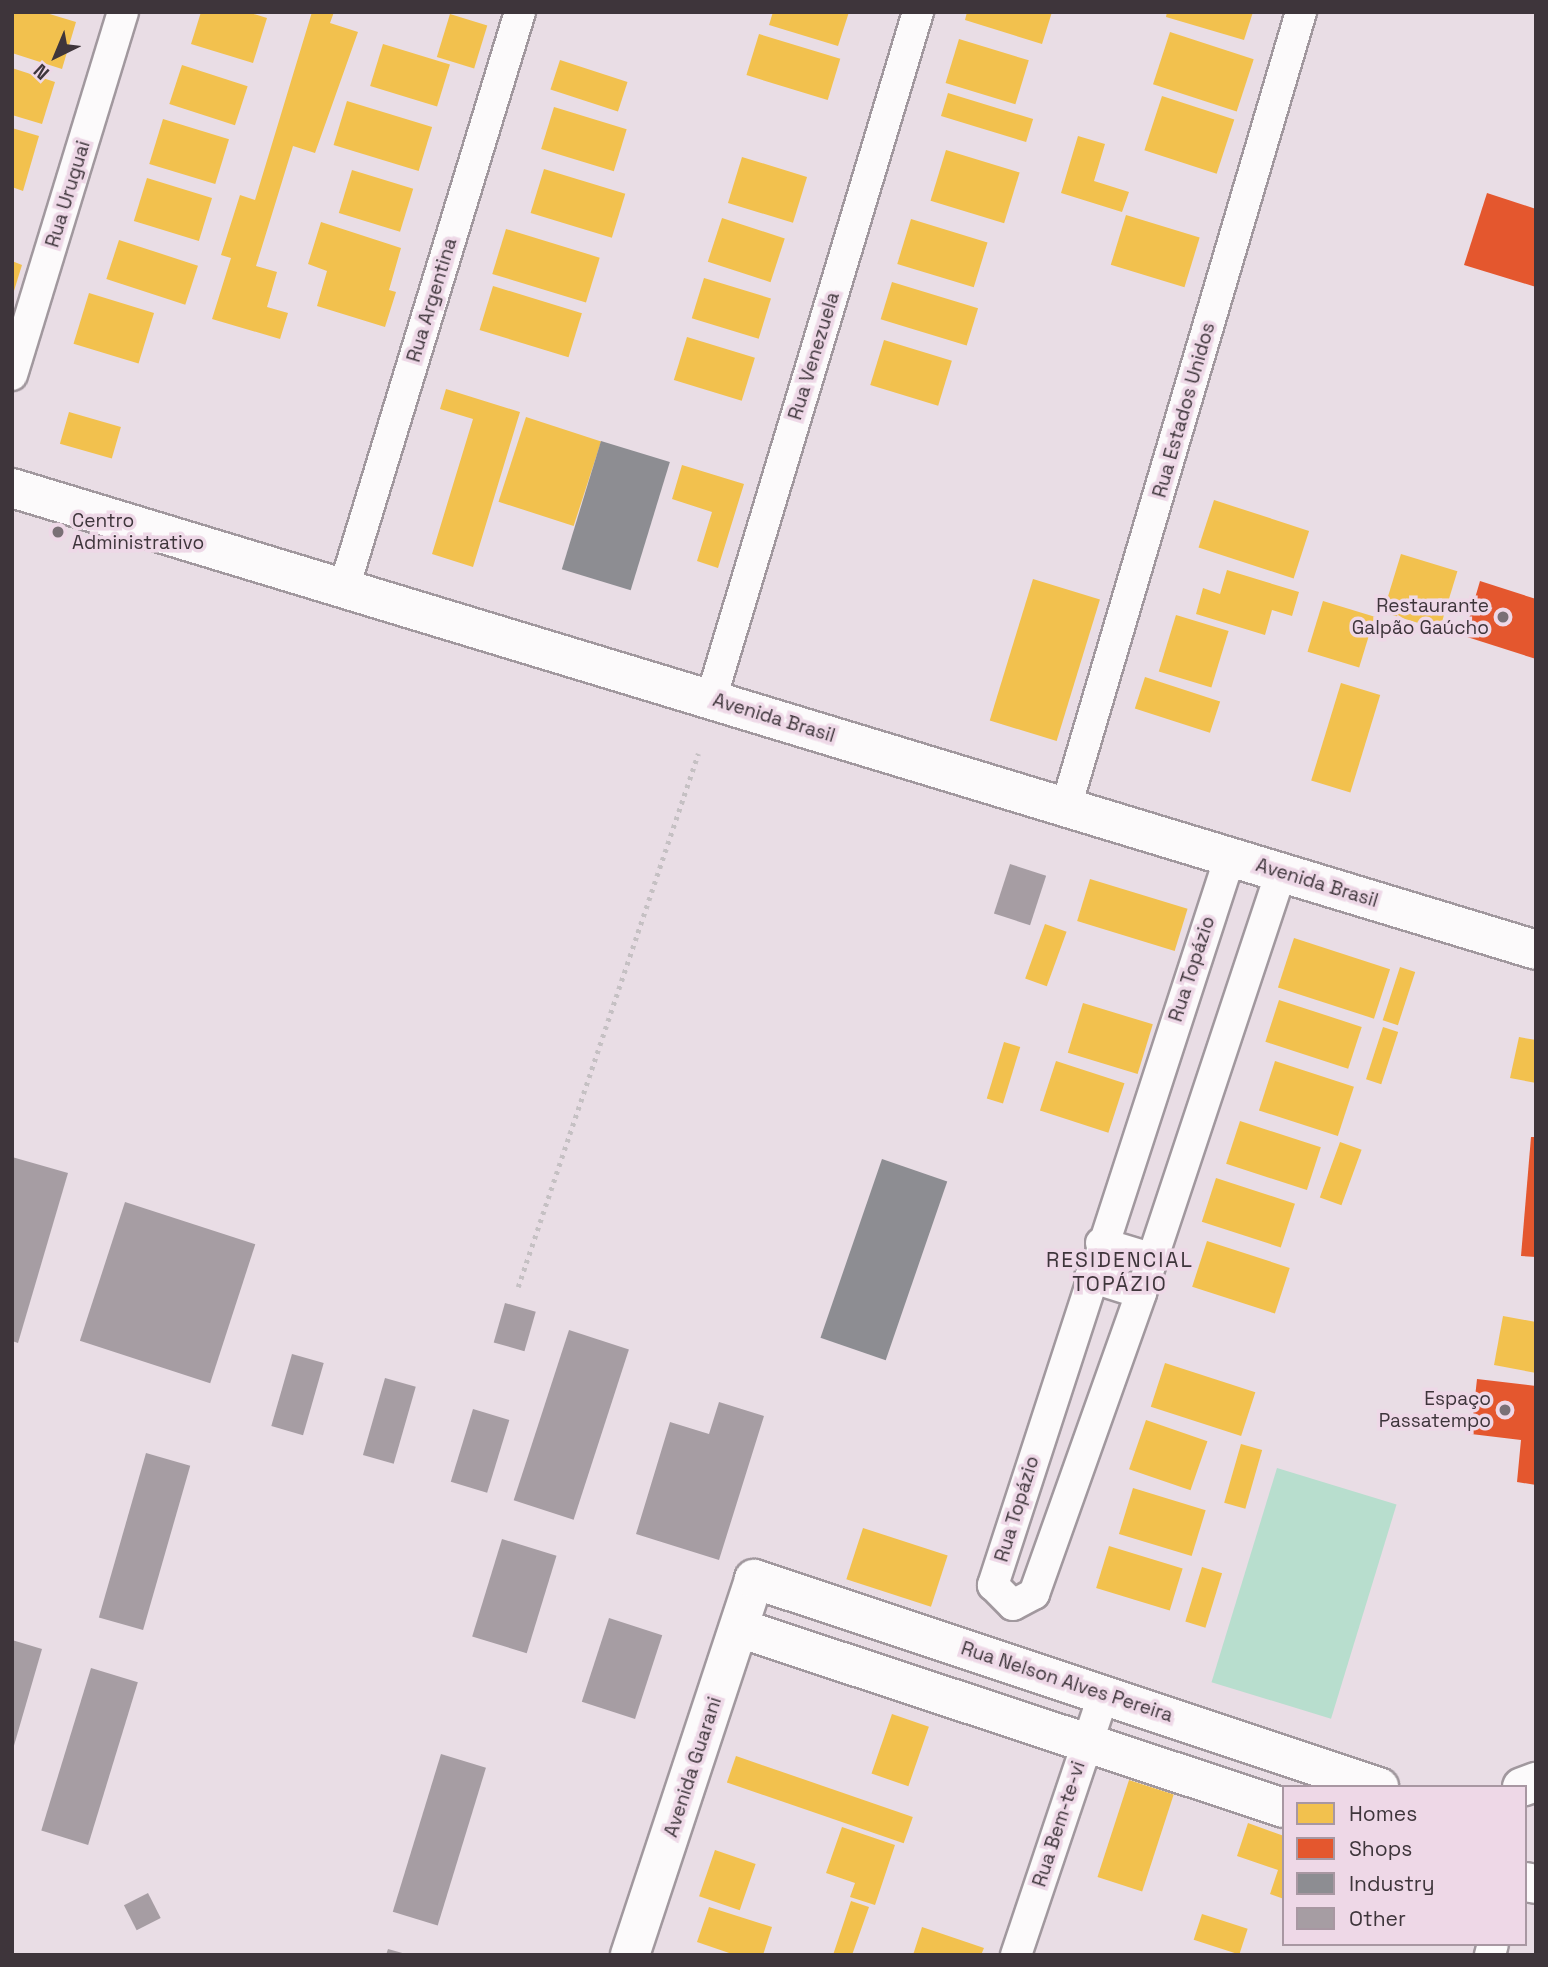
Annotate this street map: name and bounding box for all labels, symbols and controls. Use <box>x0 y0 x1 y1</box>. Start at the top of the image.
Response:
north arrow <box>21 21 91 91</box>
text: N <box>28 58 55 85</box>
street label: Rua Uruguai <box>41 138 95 250</box>
street label: Rua Argentina <box>402 235 462 365</box>
street label: Rua Venezuela <box>784 289 844 423</box>
street label: Rua Estados Unidos <box>1148 320 1220 500</box>
place label: Centro Administrativo <box>72 510 204 554</box>
marker: Centro Administrativo <box>50 524 66 540</box>
place label: Restaurante Galpão Gaúcho <box>1352 595 1489 639</box>
marker: Restaurante Galpão Gaúcho <box>1495 609 1511 625</box>
street label: Avenida Brasil <box>710 689 838 747</box>
street label: Avenida Brasil <box>1253 854 1381 912</box>
street label: Rua Topázio <box>1164 913 1220 1025</box>
district label: RESIDENCIAL TOPÁZIO <box>1047 1247 1193 1297</box>
place label: Espaço Passatempo <box>1379 1388 1491 1432</box>
marker: Espaço Passatempo <box>1497 1402 1513 1418</box>
street label: Rua Topázio <box>990 1453 1044 1565</box>
street label: Rua Nelson Alves Pereira <box>958 1637 1176 1727</box>
street label: Avenida Guarani <box>660 1694 726 1840</box>
street label: Rua Bem-te-vi <box>1028 1758 1090 1890</box>
legend <box>1282 1785 1527 1946</box>
text: Homes <box>1349 1800 1417 1827</box>
text: Shops <box>1349 1835 1412 1862</box>
text: Industry <box>1349 1870 1435 1897</box>
text: Other <box>1349 1905 1406 1932</box>

